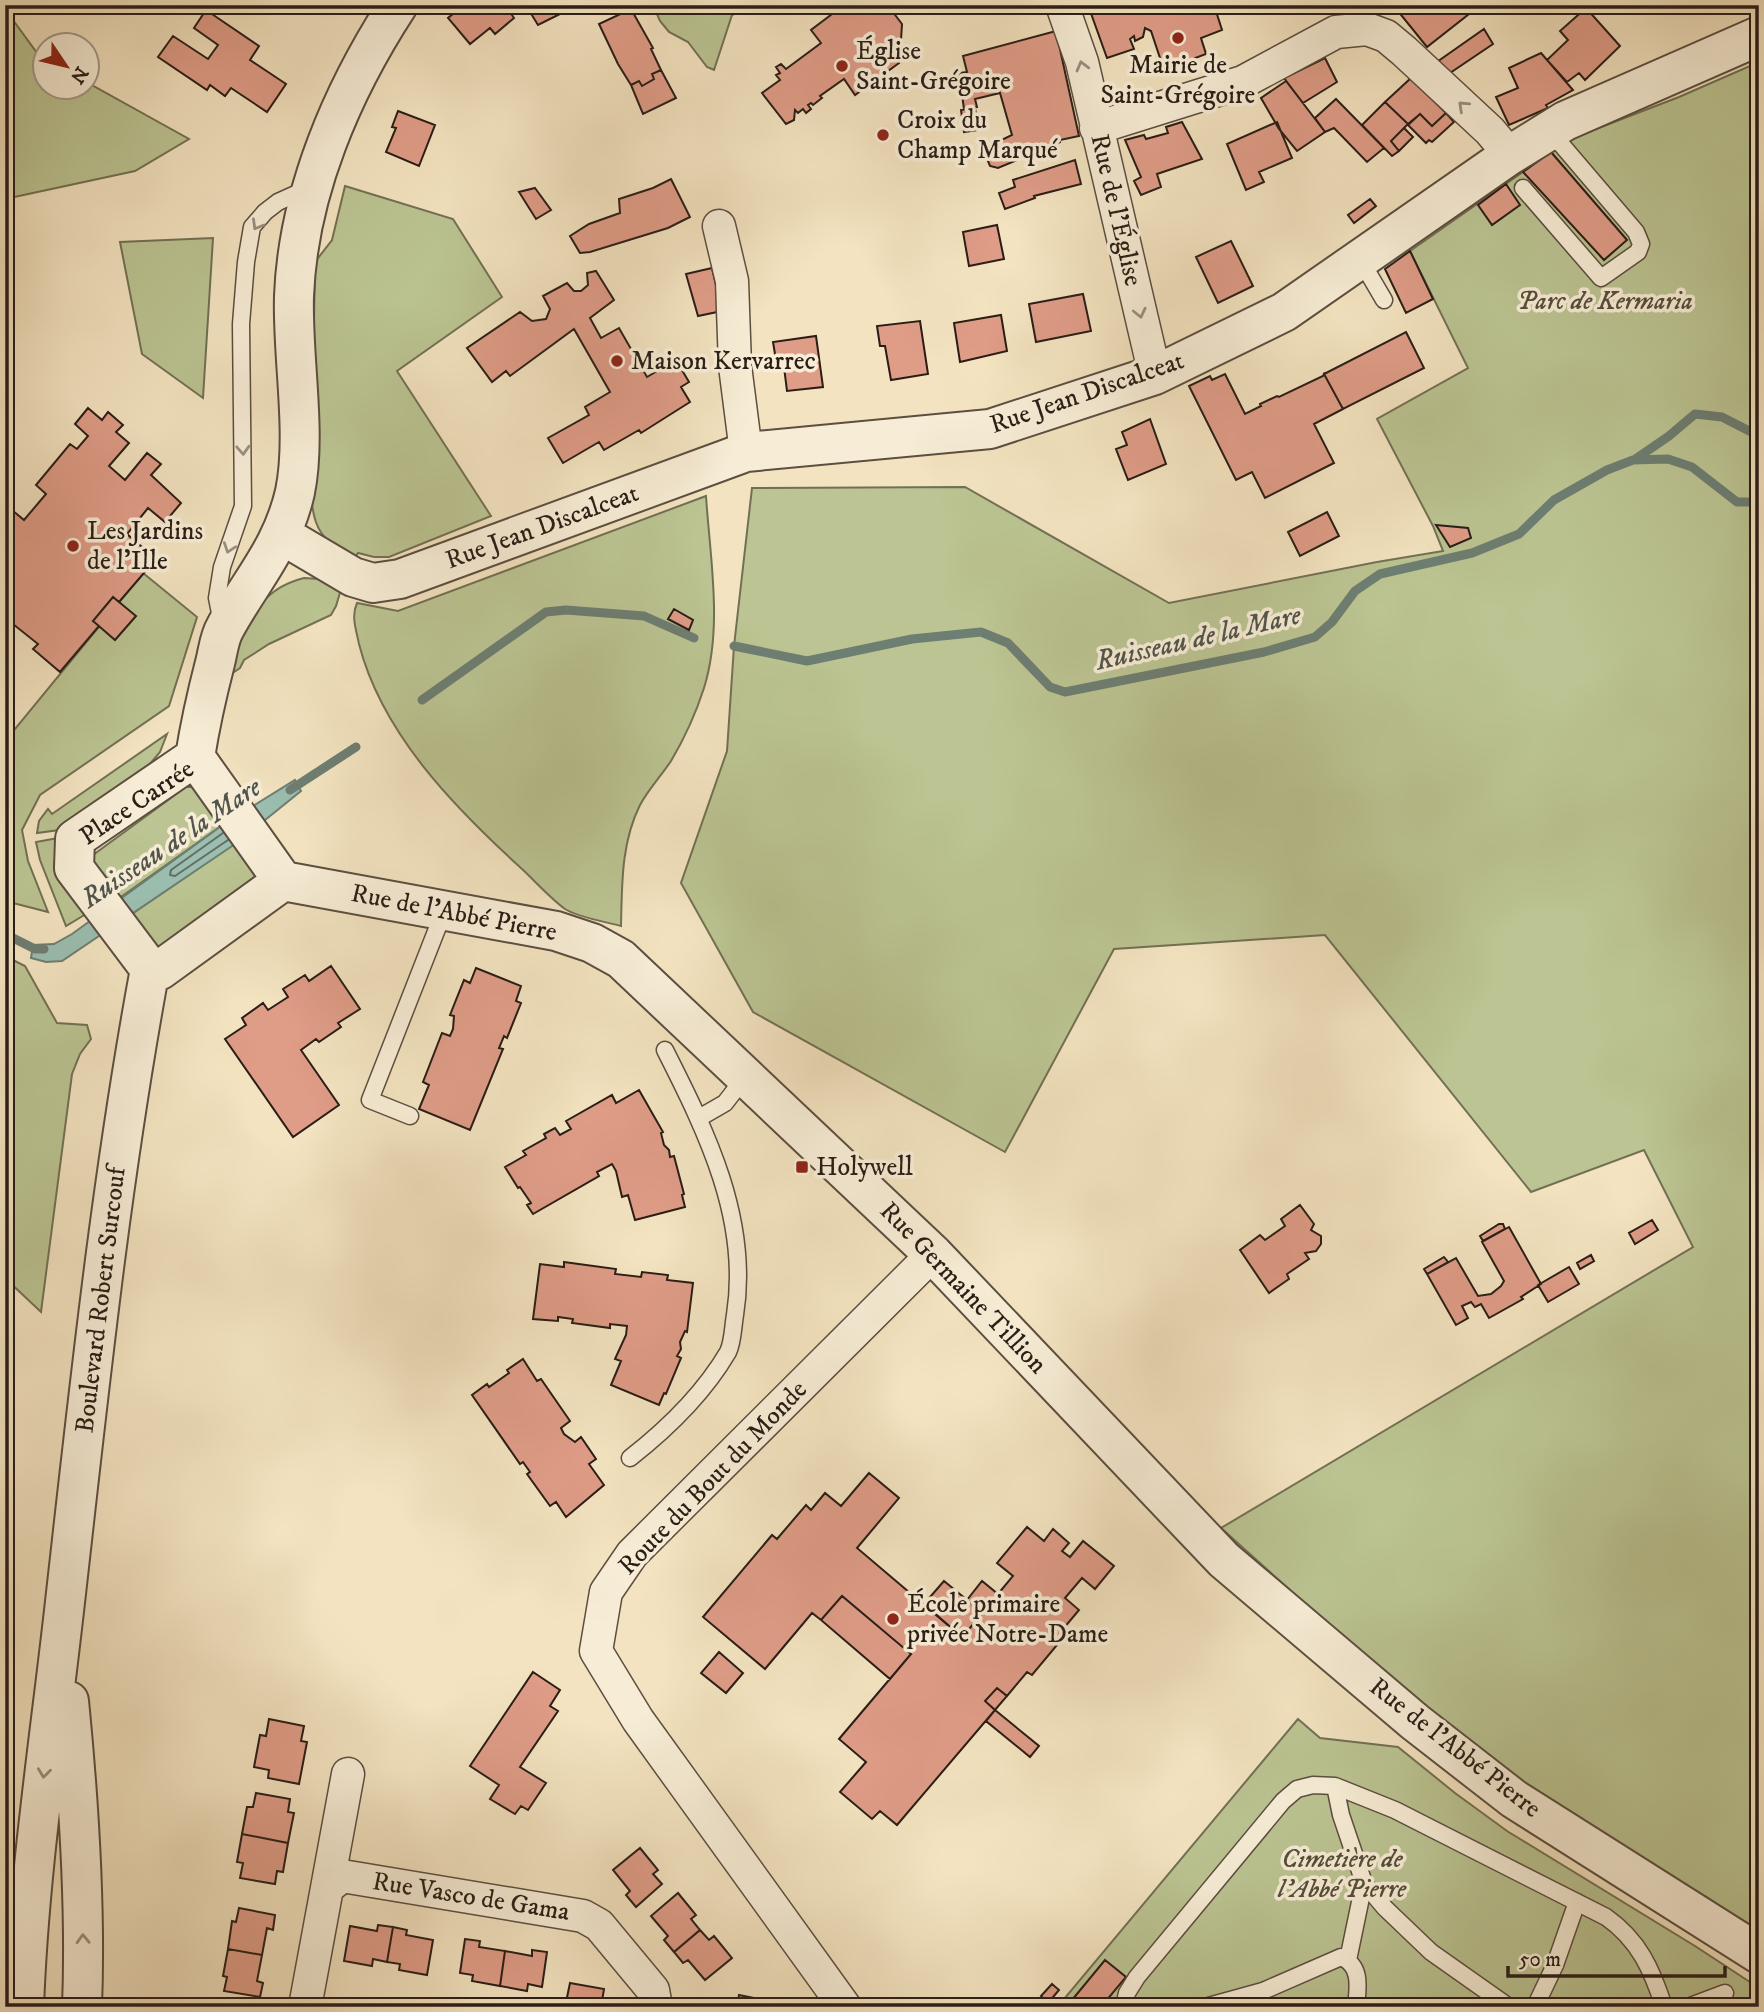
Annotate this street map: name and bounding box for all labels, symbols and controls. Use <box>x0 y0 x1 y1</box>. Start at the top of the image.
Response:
marker: Mairie de Saint-Grégoire <box>1170 30 1186 46</box>
north arrow <box>32 32 102 102</box>
place label: Église Saint-Grégoire <box>856 35 1011 98</box>
place label: Mairie de Saint-Grégoire <box>1101 49 1255 112</box>
marker: Église Saint-Grégoire <box>834 58 850 74</box>
one-way arrow <box>1076 60 1090 72</box>
text: N <box>65 62 93 88</box>
one-way arrow <box>1458 102 1471 114</box>
place label: Croix du Champ Marqué <box>897 104 1058 167</box>
marker: Croix du Champ Marqué <box>875 127 891 143</box>
street label: Rue de l'Église <box>1082 131 1150 289</box>
one-way arrow <box>252 217 265 230</box>
park label: Parc de Kermaria <box>1517 285 1693 318</box>
one-way arrow <box>1132 307 1146 319</box>
street label: Rue Jean Discalceat <box>986 344 1188 442</box>
place label: Maison Kervarrec <box>631 345 816 378</box>
marker: Maison Kervarrec <box>609 353 625 369</box>
one-way arrow <box>235 444 250 455</box>
street label: Rue Jean Discalceat <box>441 477 643 577</box>
place label: Les Jardins de l'Ille <box>87 515 203 578</box>
marker: Les Jardins de l'Ille <box>65 538 81 554</box>
one-way arrow <box>223 541 237 553</box>
water label: Ruisseau de la Mare <box>1091 597 1306 679</box>
street label: Place Carrée <box>74 753 200 853</box>
water label: Ruisseau de la Mare <box>73 769 269 917</box>
street label: Rue de l'Abbé Pierre <box>348 877 560 949</box>
place label: Holywell <box>816 1151 913 1184</box>
marker: Holywell <box>794 1159 810 1175</box>
street label: Boulevard Robert Surcouf <box>68 1162 134 1435</box>
street label: Rue Germaine Tillion <box>872 1195 1054 1381</box>
street label: Route du Bout du Monde <box>611 1374 815 1582</box>
place label: École primaire privée Notre-Dame <box>906 1588 1108 1651</box>
marker: École primaire privée Notre-Dame <box>885 1611 901 1627</box>
street label: Rue de l'Abbé Pierre <box>1362 1671 1548 1825</box>
one-way arrow <box>37 1767 52 1779</box>
park label: Cimetière de l'Abbé Pierre <box>1277 1843 1407 1906</box>
street label: Rue Vasco de Gama <box>370 1865 572 1929</box>
one-way arrow <box>76 1933 91 1944</box>
scale bar <box>1508 1935 1726 1979</box>
text: 50 m <box>1519 1947 1561 1973</box>

